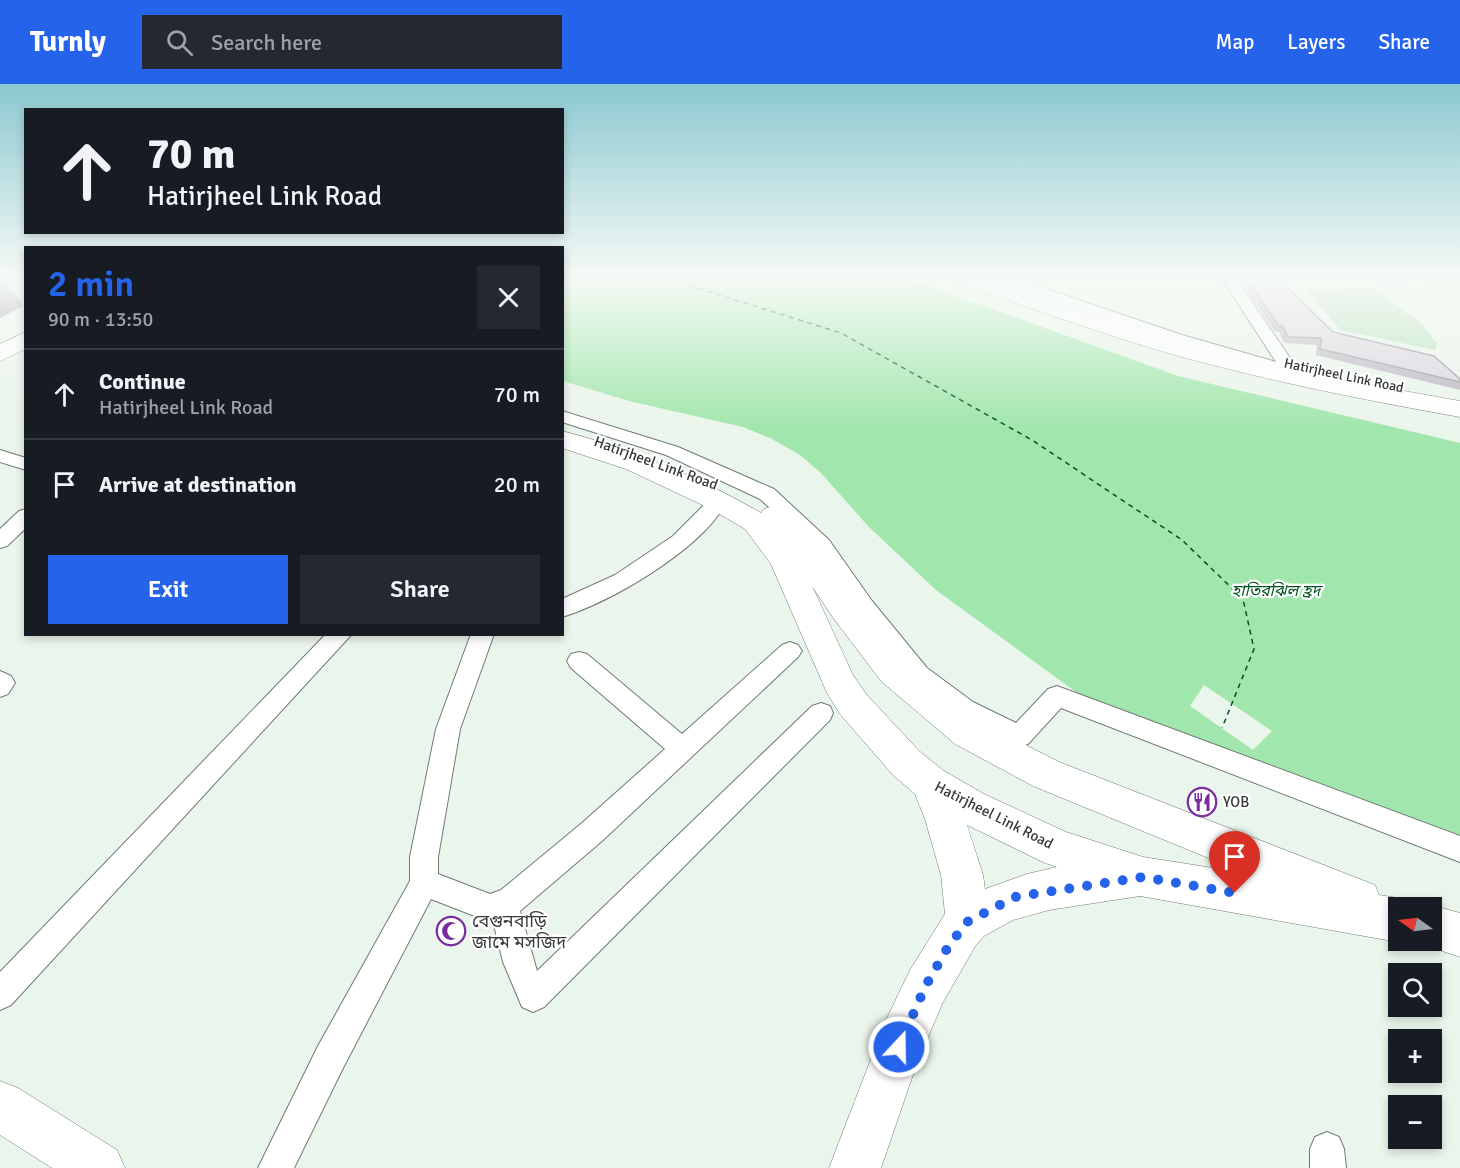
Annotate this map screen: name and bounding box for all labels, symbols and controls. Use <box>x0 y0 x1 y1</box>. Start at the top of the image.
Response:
search box <box>142 15 562 69</box>
text: Turnly <box>30 25 106 59</box>
icon: search <box>163 26 196 59</box>
text: Search here <box>211 29 322 56</box>
text: Map <box>1216 29 1254 55</box>
text: Layers <box>1287 29 1345 55</box>
text: Share <box>1378 29 1430 55</box>
text: 70 m <box>147 129 236 180</box>
icon: ahead <box>48 132 126 210</box>
text: Hatirjheel Link Road <box>147 180 382 213</box>
text: 2 min <box>48 262 134 307</box>
button: close <box>477 266 540 329</box>
text: 90 m · 13:50 <box>48 307 153 332</box>
street label: Hatirjheel Link Road <box>1283 355 1405 396</box>
text: Continue <box>99 368 186 395</box>
icon: ahead <box>48 378 81 411</box>
text: 70 m <box>494 381 540 408</box>
text: Hatirjheel Link Road <box>99 395 273 420</box>
street label: Hatirjheel Link Road <box>592 432 720 494</box>
icon: arrive <box>48 468 81 501</box>
text: Arrive at destination <box>99 471 296 498</box>
text: 20 m <box>494 471 540 498</box>
button: Exit <box>48 555 288 624</box>
button: Share <box>300 555 540 624</box>
water label: হাতিরঝিল হ্রদ <box>1232 581 1324 601</box>
street label: Hatirjheel Link Road <box>932 777 1056 853</box>
restaurant icon: YOB <box>1186 786 1218 818</box>
place label: YOB <box>1223 793 1249 811</box>
pin <box>1209 831 1260 893</box>
icon: arrive <box>1218 840 1251 873</box>
north arrow <box>1388 897 1442 951</box>
map controls <box>1388 897 1442 1149</box>
place label: বেগুনবাড়ি জামে মসজিদ <box>471 910 567 953</box>
mosque icon: বেগুনবাড়ি জামে মসজিদ <box>435 915 467 947</box>
button: search <box>1388 963 1442 1017</box>
position arrow <box>867 1015 931 1079</box>
button: + <box>1388 1029 1442 1083</box>
button: − <box>1388 1095 1442 1149</box>

